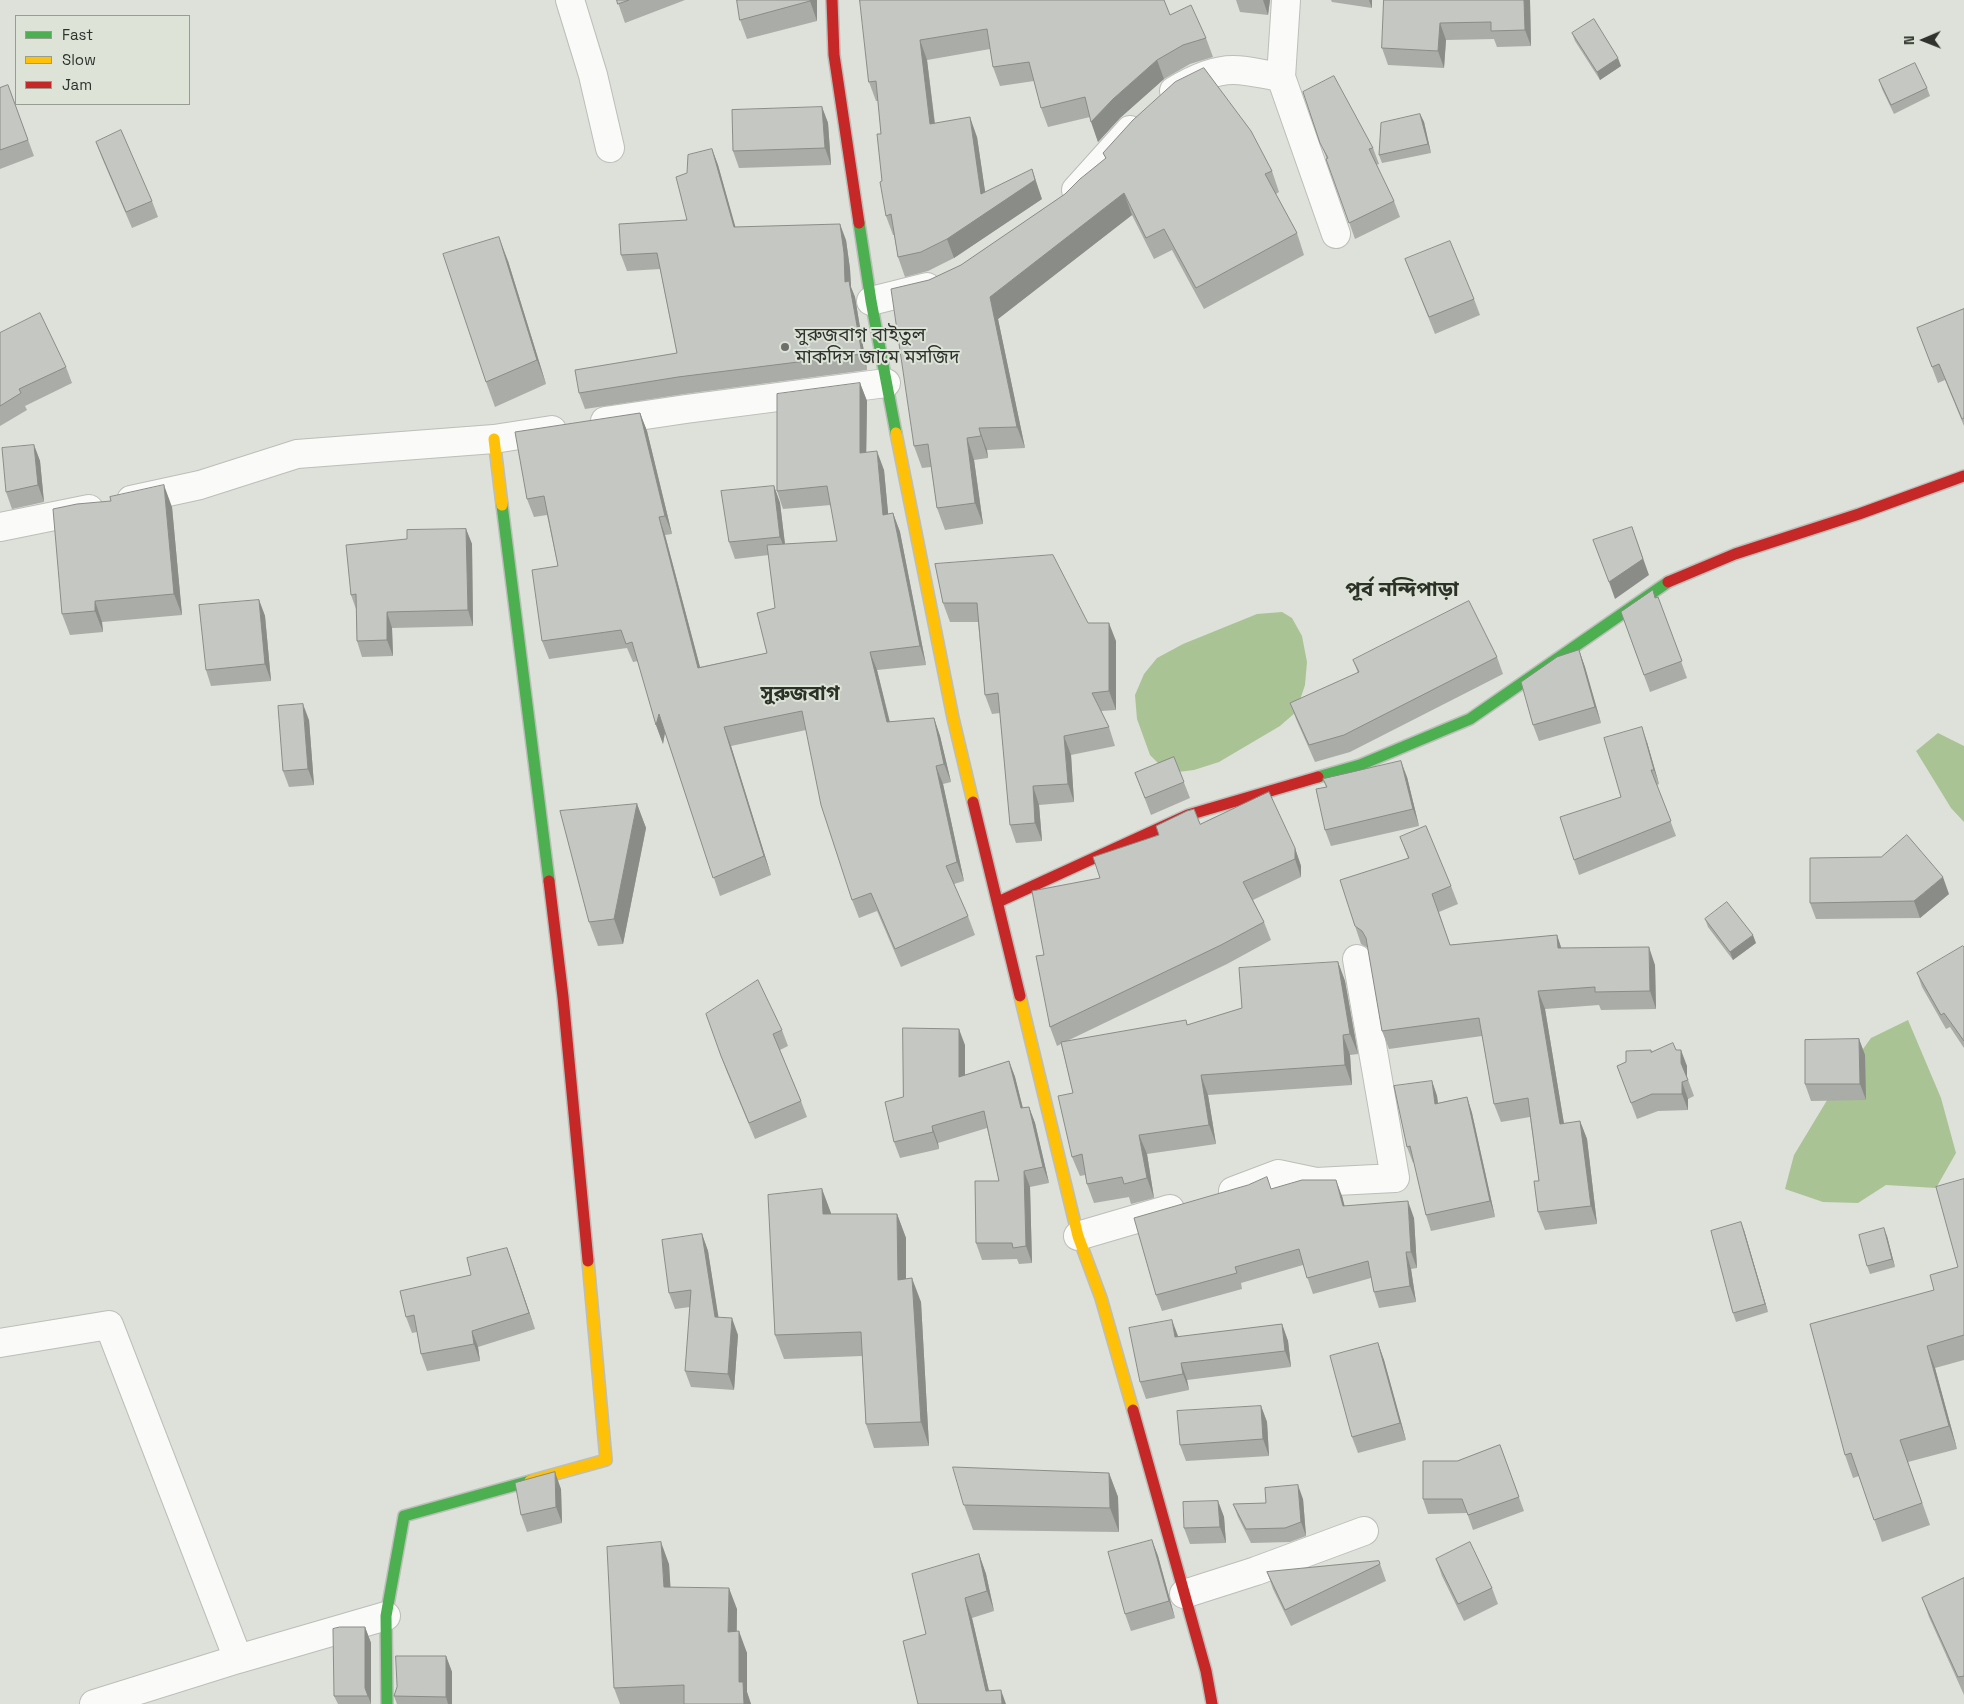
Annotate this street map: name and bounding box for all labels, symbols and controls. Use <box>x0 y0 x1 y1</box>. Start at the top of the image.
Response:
legend <box>15 15 190 105</box>
north arrow <box>1899 15 1949 65</box>
text: Fast <box>62 25 93 44</box>
text: N <box>1900 35 1918 45</box>
text: Slow <box>62 50 96 69</box>
text: Jam <box>62 75 92 94</box>
place label: সুরুজবাগ বাইতুল মাকদিস জামে মসজিদ <box>795 325 960 369</box>
marker: সুরুজবাগ বাইতুল মাকদিস জামে মসজিদ <box>779 341 791 353</box>
district label: পূর্ব নন্দিপাড়া <box>1345 577 1459 603</box>
district label: সুরুজবাগ <box>761 683 839 707</box>

